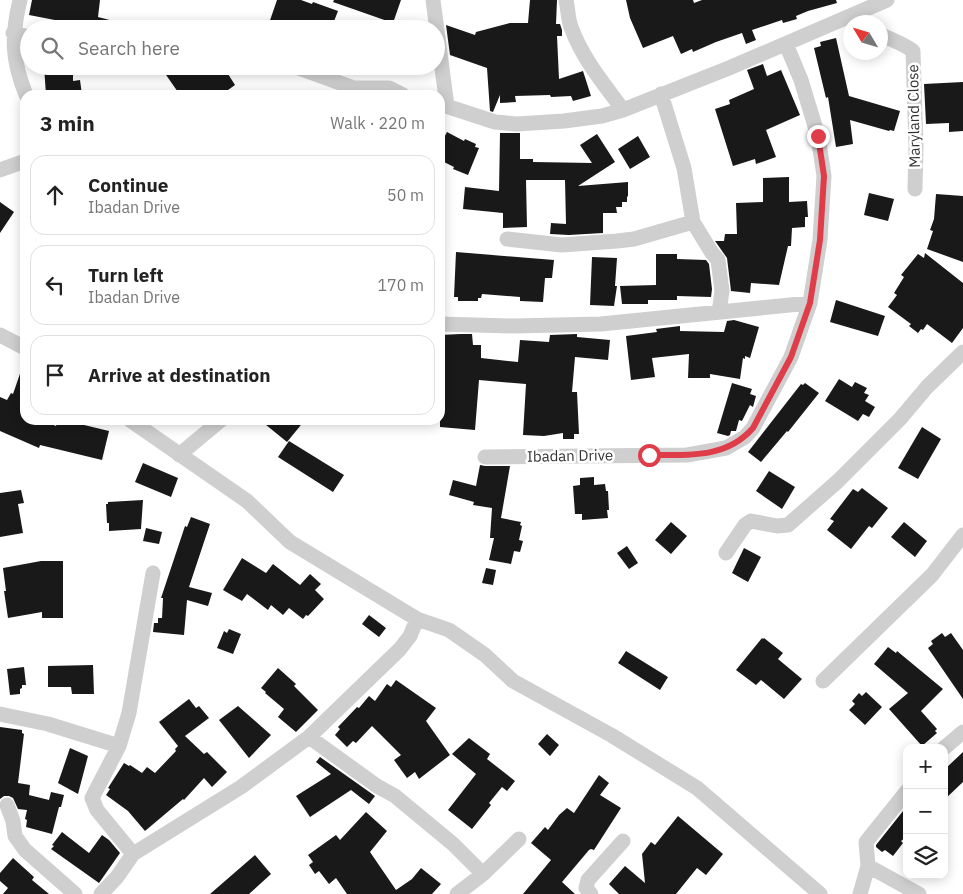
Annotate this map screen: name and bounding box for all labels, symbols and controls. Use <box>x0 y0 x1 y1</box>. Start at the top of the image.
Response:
north arrow <box>843 15 888 60</box>
search box <box>20 20 445 75</box>
icon: search <box>38 34 66 62</box>
text: Search here <box>78 36 180 60</box>
street label: Maryland Close <box>903 64 924 168</box>
text: 3 min <box>40 109 95 137</box>
text: Walk · 220 m <box>330 113 425 133</box>
route end <box>807 125 830 148</box>
text: Continue <box>88 173 168 197</box>
icon: ahead <box>41 181 69 209</box>
text: 50 m <box>387 185 424 205</box>
text: Ibadan Drive <box>88 197 180 217</box>
text: Turn left <box>88 263 164 287</box>
icon: left <box>41 271 69 299</box>
text: 170 m <box>377 275 424 295</box>
text: Ibadan Drive <box>88 287 180 307</box>
icon: arrive <box>41 361 69 389</box>
text: Arrive at destination <box>88 363 271 387</box>
route start <box>638 444 661 467</box>
street label: Ibadan Drive <box>527 445 613 466</box>
map controls <box>903 744 948 879</box>
button: + <box>903 744 948 789</box>
button: − <box>903 789 948 834</box>
button: layers <box>903 834 948 879</box>

